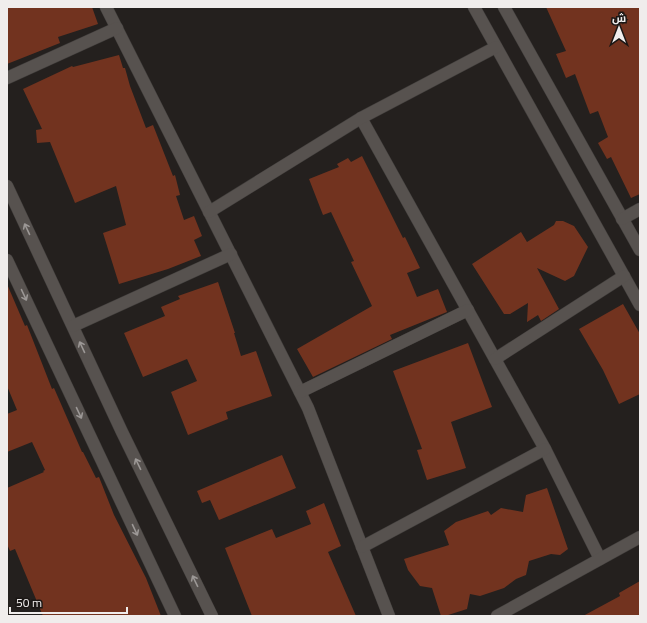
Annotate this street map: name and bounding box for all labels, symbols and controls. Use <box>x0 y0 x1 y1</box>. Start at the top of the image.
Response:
north arrow <box>599 8 639 48</box>
text: ش <box>612 8 626 28</box>
one-way arrow <box>23 223 30 235</box>
one-way arrow <box>21 289 28 301</box>
one-way arrow <box>78 341 86 353</box>
one-way arrow <box>76 406 83 418</box>
one-way arrow <box>134 458 141 470</box>
one-way arrow <box>132 524 139 536</box>
one-way arrow <box>191 575 198 587</box>
scale bar <box>10 589 127 615</box>
text: 50 m <box>16 591 42 614</box>

